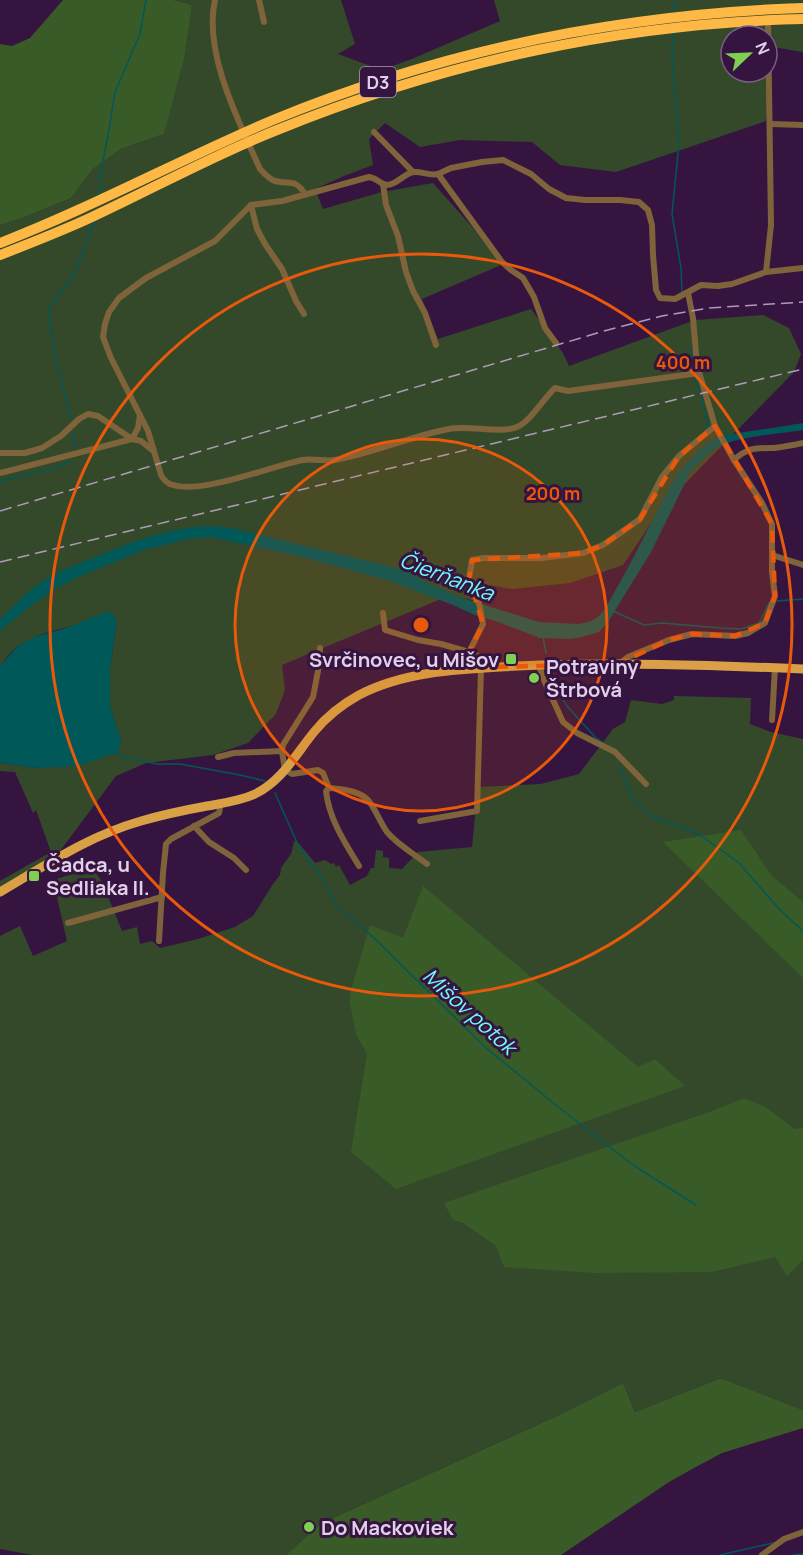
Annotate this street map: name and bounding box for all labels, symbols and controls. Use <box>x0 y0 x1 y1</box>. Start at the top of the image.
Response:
north arrow <box>719 24 779 84</box>
text: N <box>750 39 775 58</box>
road number: D3 <box>360 67 396 97</box>
text: 400 m <box>656 350 710 374</box>
text: 200 m <box>526 481 580 505</box>
water label: Čierňanka <box>396 545 499 607</box>
centre of rings <box>411 615 431 635</box>
place label: Svrčinovec, u Mišov <box>309 646 499 673</box>
marker: Svrčinovec, u Mišov <box>504 652 518 666</box>
place label: Potraviny Štrbová <box>546 653 639 703</box>
marker: Potraviny Štrbová <box>527 671 541 685</box>
place label: Čadca, u Sedliaka II. <box>46 851 150 901</box>
marker: Čadca, u Sedliaka II. <box>27 869 41 883</box>
water label: Mišov potok <box>417 962 524 1062</box>
place label: Do Mackoviek <box>321 1514 455 1541</box>
marker: Do Mackoviek <box>302 1520 316 1534</box>

